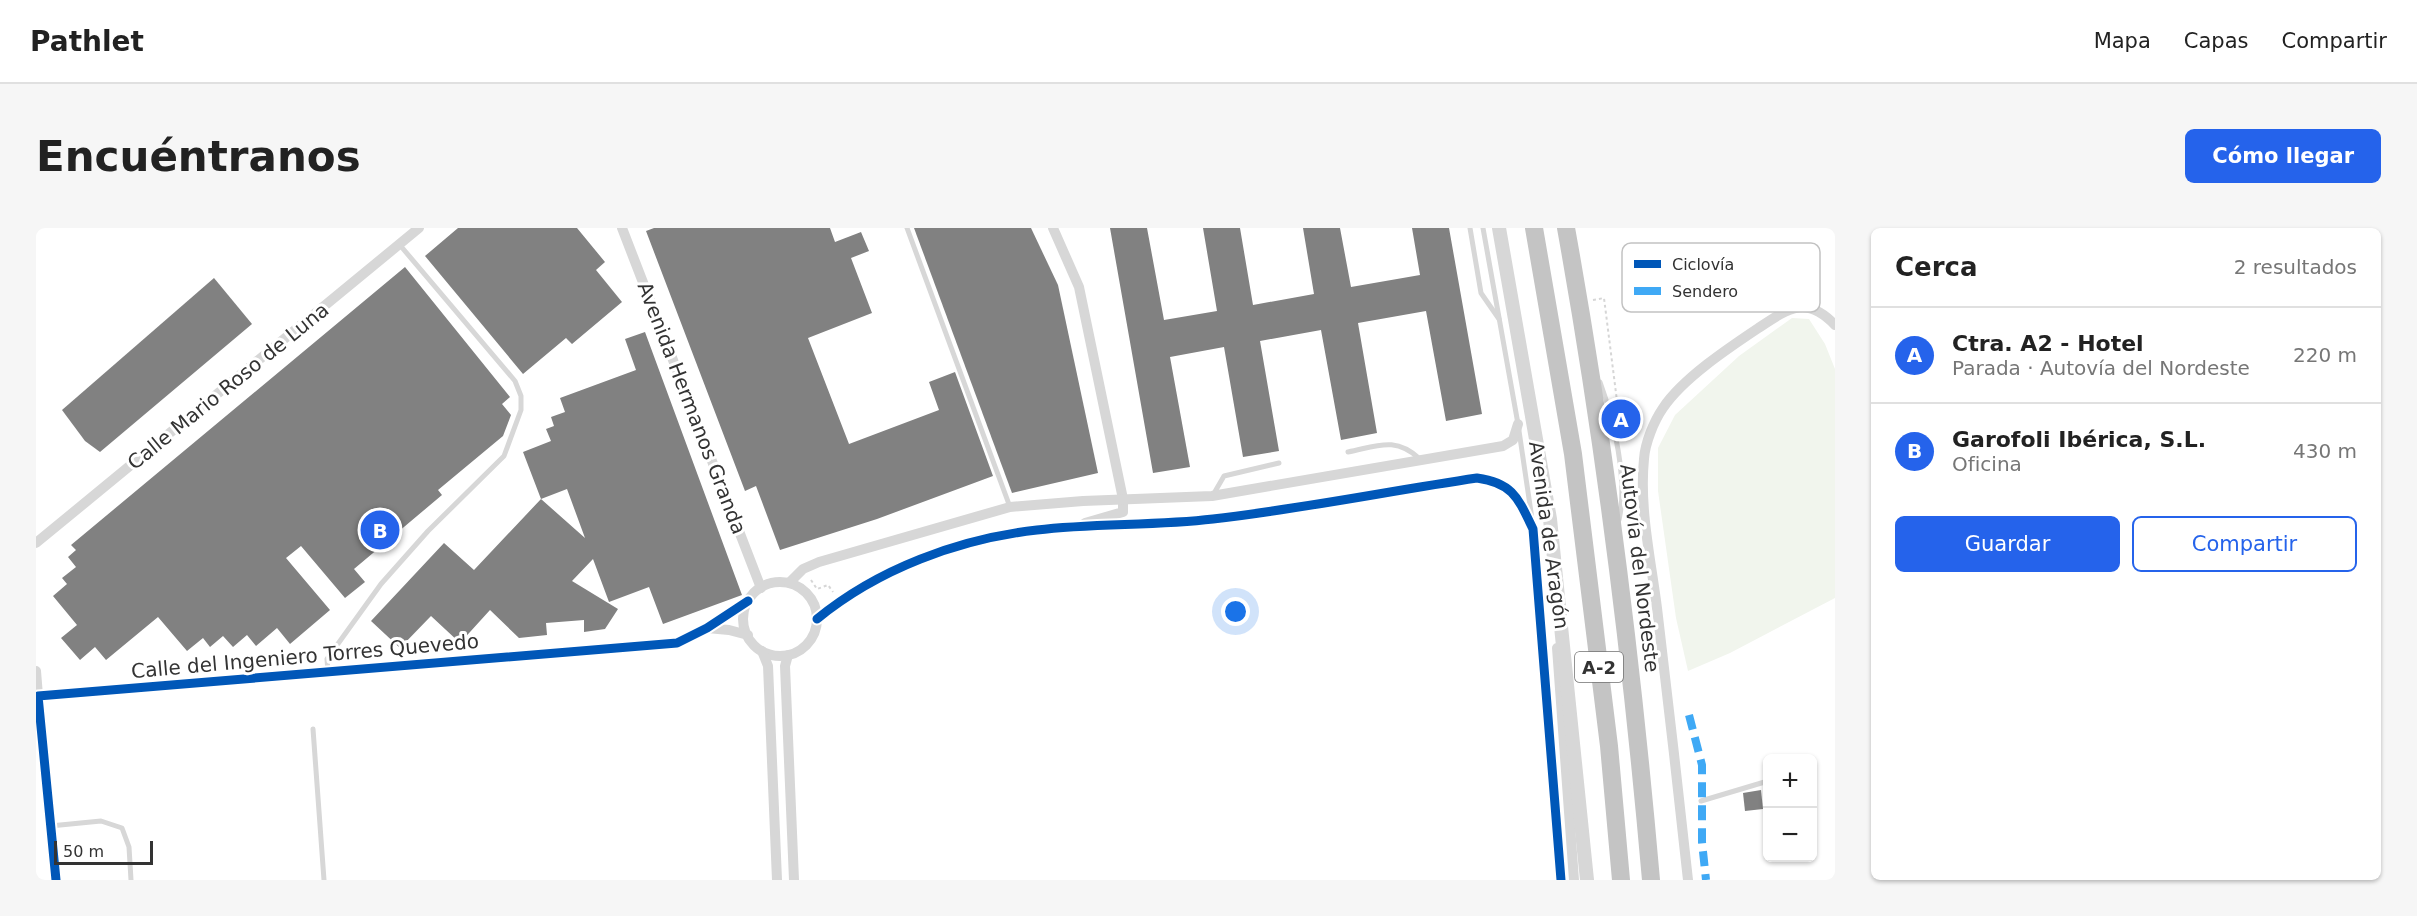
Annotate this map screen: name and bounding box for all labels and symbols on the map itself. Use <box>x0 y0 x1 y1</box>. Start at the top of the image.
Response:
legend <box>1622 243 1820 312</box>
text: Ciclovía <box>1672 255 1734 274</box>
street label: Avenida Hermanos Granda <box>633 278 751 538</box>
text: Sendero <box>1672 282 1738 301</box>
street label: Calle Mario Roso de Luna <box>123 297 333 475</box>
pin: A <box>1602 396 1640 441</box>
street label: Avenida de Aragón <box>1524 440 1574 630</box>
street label: Autovía del Nordeste <box>1615 462 1665 674</box>
pin: B <box>360 508 400 552</box>
your location <box>1221 597 1250 626</box>
street label: Calle del Ingeniero Torres Quevedo <box>130 629 480 683</box>
road number: A-2 <box>1575 652 1623 682</box>
scale bar <box>54 838 153 866</box>

